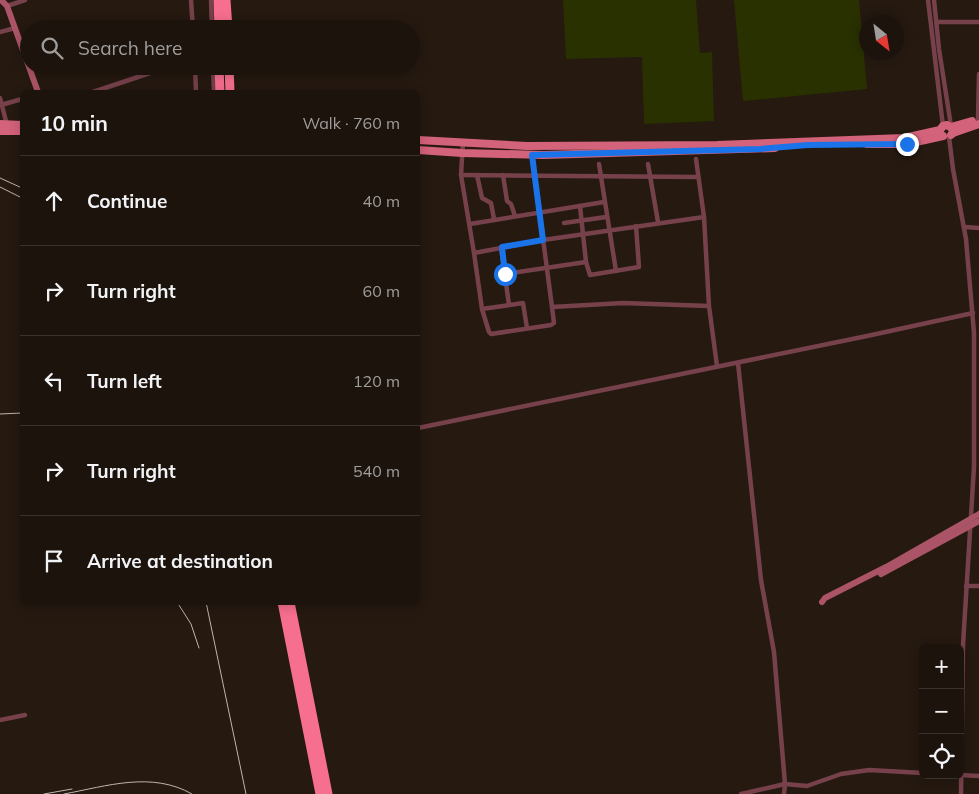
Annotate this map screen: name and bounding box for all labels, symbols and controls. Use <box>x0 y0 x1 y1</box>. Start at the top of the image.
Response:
north arrow <box>859 15 904 60</box>
search box <box>20 20 420 75</box>
icon: search <box>38 34 66 62</box>
text: Search here <box>78 36 182 60</box>
text: 10 min <box>40 110 108 136</box>
text: Walk · 760 m <box>302 113 400 133</box>
route end <box>896 133 919 156</box>
icon: ahead <box>40 187 68 215</box>
text: Continue <box>87 189 167 213</box>
text: 40 m <box>363 191 400 211</box>
route start <box>494 263 517 286</box>
icon: right <box>40 277 68 305</box>
text: Turn right <box>87 279 176 303</box>
text: 60 m <box>363 281 400 301</box>
icon: left <box>40 367 68 395</box>
text: Turn left <box>87 369 162 393</box>
text: 120 m <box>353 371 400 391</box>
icon: right <box>40 457 68 485</box>
text: Turn right <box>87 459 176 483</box>
text: 540 m <box>353 461 400 481</box>
icon: arrive <box>40 547 68 575</box>
text: Arrive at destination <box>87 549 273 573</box>
map controls <box>919 644 964 779</box>
button: + <box>919 644 964 689</box>
button: − <box>919 689 964 734</box>
button: locate <box>919 734 964 779</box>

